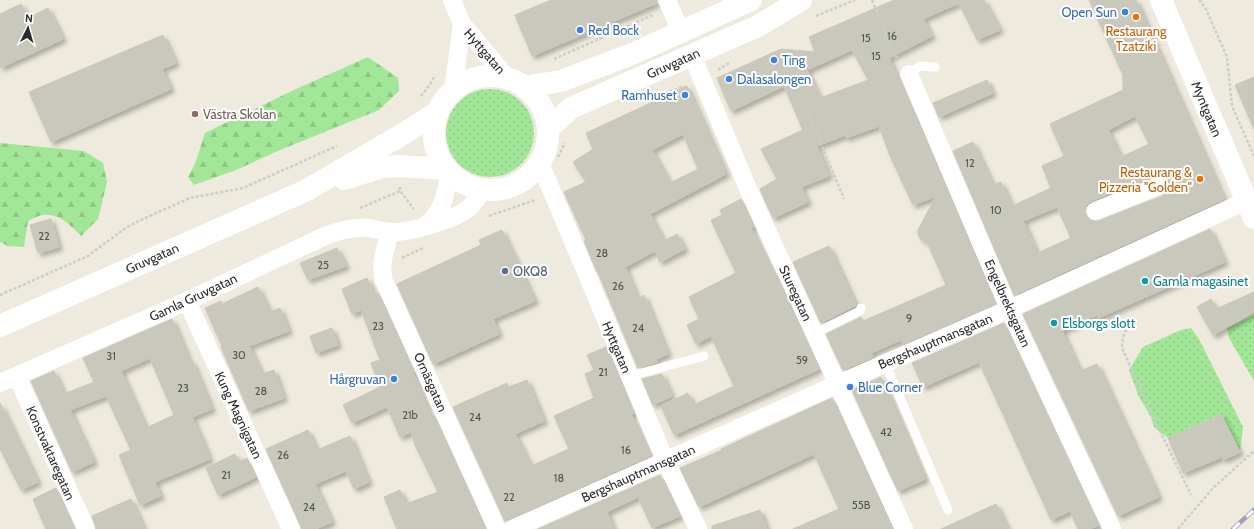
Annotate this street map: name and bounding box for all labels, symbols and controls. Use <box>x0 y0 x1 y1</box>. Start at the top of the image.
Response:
place label: Open Sun <box>1061 4 1117 20</box>
marker: Open Sun <box>1120 7 1130 17</box>
north arrow <box>8 8 48 48</box>
text: N <box>24 11 33 25</box>
marker: Restaurang Tzatziki <box>1131 12 1141 22</box>
place label: Red Bock <box>588 22 639 38</box>
place label: Restaurang Tzatziki <box>1105 23 1167 54</box>
street label: Hyttgatan <box>461 25 509 77</box>
marker: Red Bock <box>575 25 585 35</box>
house number: 16 <box>887 29 897 43</box>
house number: 15 <box>861 31 871 45</box>
street label: Gruvgatan <box>644 44 702 82</box>
house number: 15 <box>871 49 881 63</box>
place label: Ting <box>782 52 806 68</box>
marker: Ting <box>769 55 779 65</box>
place label: Dalasalongen <box>737 71 811 87</box>
marker: Dalasalongen <box>724 74 734 84</box>
street label: Myntgatan <box>1188 79 1226 139</box>
place label: Ramhuset <box>621 87 678 103</box>
marker: Ramhuset <box>680 90 690 100</box>
place label: Västra Skolan <box>203 106 276 122</box>
marker: Västra Skolan <box>190 109 200 119</box>
house number: 12 <box>965 156 975 170</box>
place label: Restaurang & Pizzeria "Golden" <box>1099 164 1192 195</box>
marker: Restaurang & Pizzeria "Golden" <box>1195 174 1205 184</box>
house number: 10 <box>990 203 1002 217</box>
house number: 22 <box>38 229 50 243</box>
street label: Gruvgatan <box>123 239 181 277</box>
house number: 28 <box>596 246 608 260</box>
street label: Engelbrektsgatan <box>981 257 1035 349</box>
house number: 25 <box>317 258 329 272</box>
place label: OKQ8 <box>513 263 548 279</box>
street label: Sturegatan <box>776 263 816 323</box>
marker: OKQ8 <box>500 266 510 276</box>
street label: Gamla Gruvgatan <box>147 270 239 324</box>
place label: Gamla magasinet <box>1153 273 1249 289</box>
marker: Gamla magasinet <box>1140 276 1150 286</box>
house number: 26 <box>612 279 624 293</box>
street label: Bergshauptmansgatan <box>875 310 995 372</box>
house number: 9 <box>906 311 912 325</box>
place label: Elsborgs slott <box>1062 315 1136 331</box>
marker: Elsborgs slott <box>1049 318 1059 328</box>
house number: 23 <box>372 319 384 333</box>
street label: Hyttgatan <box>599 319 635 375</box>
house number: 24 <box>632 321 645 335</box>
house number: 30 <box>232 348 246 362</box>
house number: 31 <box>106 349 116 363</box>
street label: Ornäsgatan <box>411 350 451 414</box>
house number: 59 <box>796 353 808 367</box>
house number: 21 <box>598 365 608 379</box>
street label: Kung Magnigatan <box>212 369 266 461</box>
place label: Hårgruvan <box>329 371 386 387</box>
marker: Hårgruvan <box>389 374 399 384</box>
place label: Blue Corner <box>858 379 923 395</box>
house number: 23 <box>177 381 189 395</box>
marker: Blue Corner <box>845 382 855 392</box>
house number: 28 <box>255 384 267 398</box>
street label: Konstvaktaregatan <box>23 404 79 502</box>
house number: 21b <box>402 408 418 422</box>
house number: 24 <box>469 410 482 424</box>
house number: 42 <box>880 425 892 439</box>
street label: Bergshauptmansgatan <box>579 441 697 505</box>
house number: 16 <box>621 443 631 457</box>
house number: 26 <box>277 448 289 462</box>
house number: 21 <box>221 468 231 482</box>
house number: 18 <box>554 471 564 485</box>
house number: 22 <box>503 490 515 504</box>
house number: 55B <box>852 498 871 512</box>
house number: 24 <box>303 500 316 514</box>

